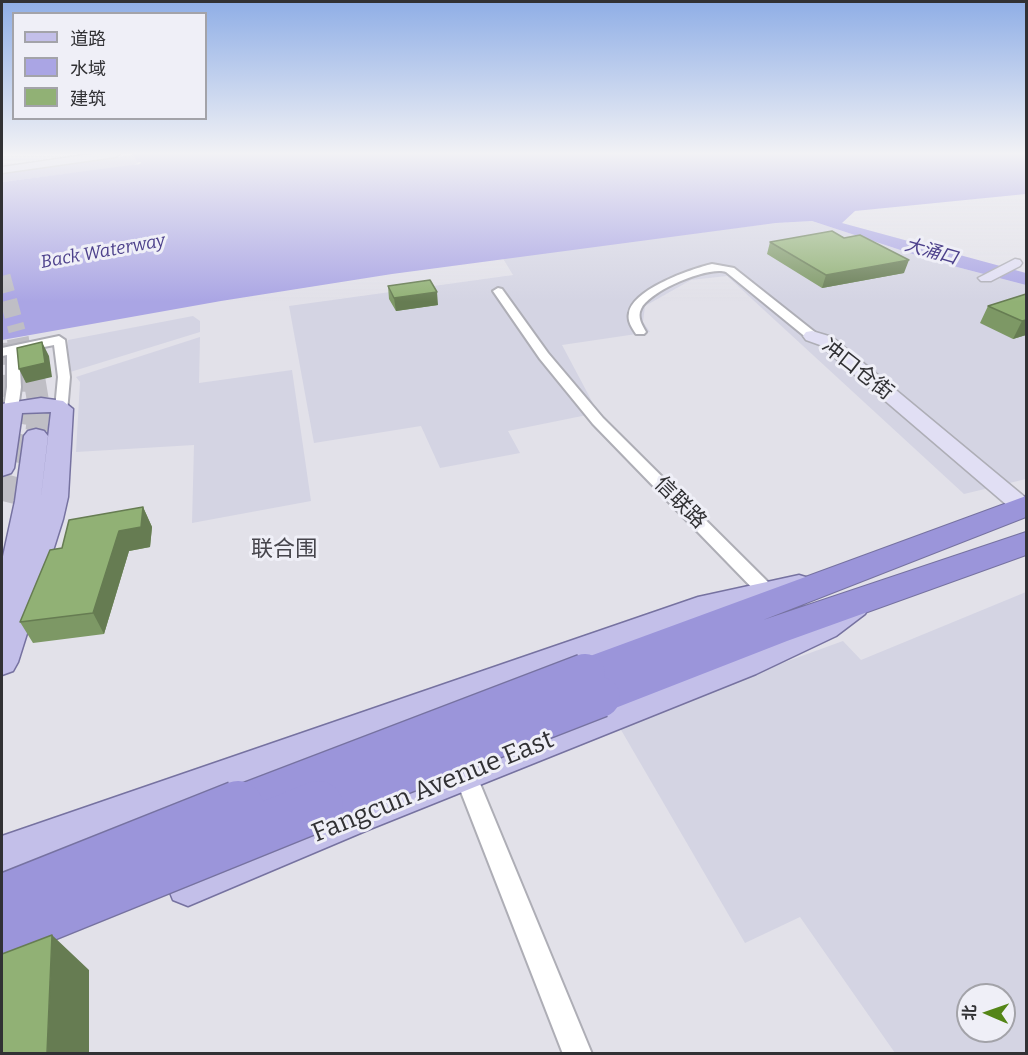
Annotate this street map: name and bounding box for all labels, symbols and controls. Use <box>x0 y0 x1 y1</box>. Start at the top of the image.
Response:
legend <box>12 12 207 120</box>
text: 道路 <box>70 28 106 50</box>
text: 水域 <box>70 58 106 80</box>
text: 建筑 <box>70 88 106 110</box>
water label: Back Waterway <box>39 230 167 274</box>
water label: 大涌口 <box>902 234 960 270</box>
street label: 冲口仓街 <box>816 334 898 406</box>
street label: 信联路 <box>649 472 711 534</box>
district label: 联合围 <box>251 537 317 563</box>
street label: Fangcun Avenue East <box>308 724 558 850</box>
north arrow <box>956 983 1016 1043</box>
text: 北 <box>960 1004 979 1021</box>

